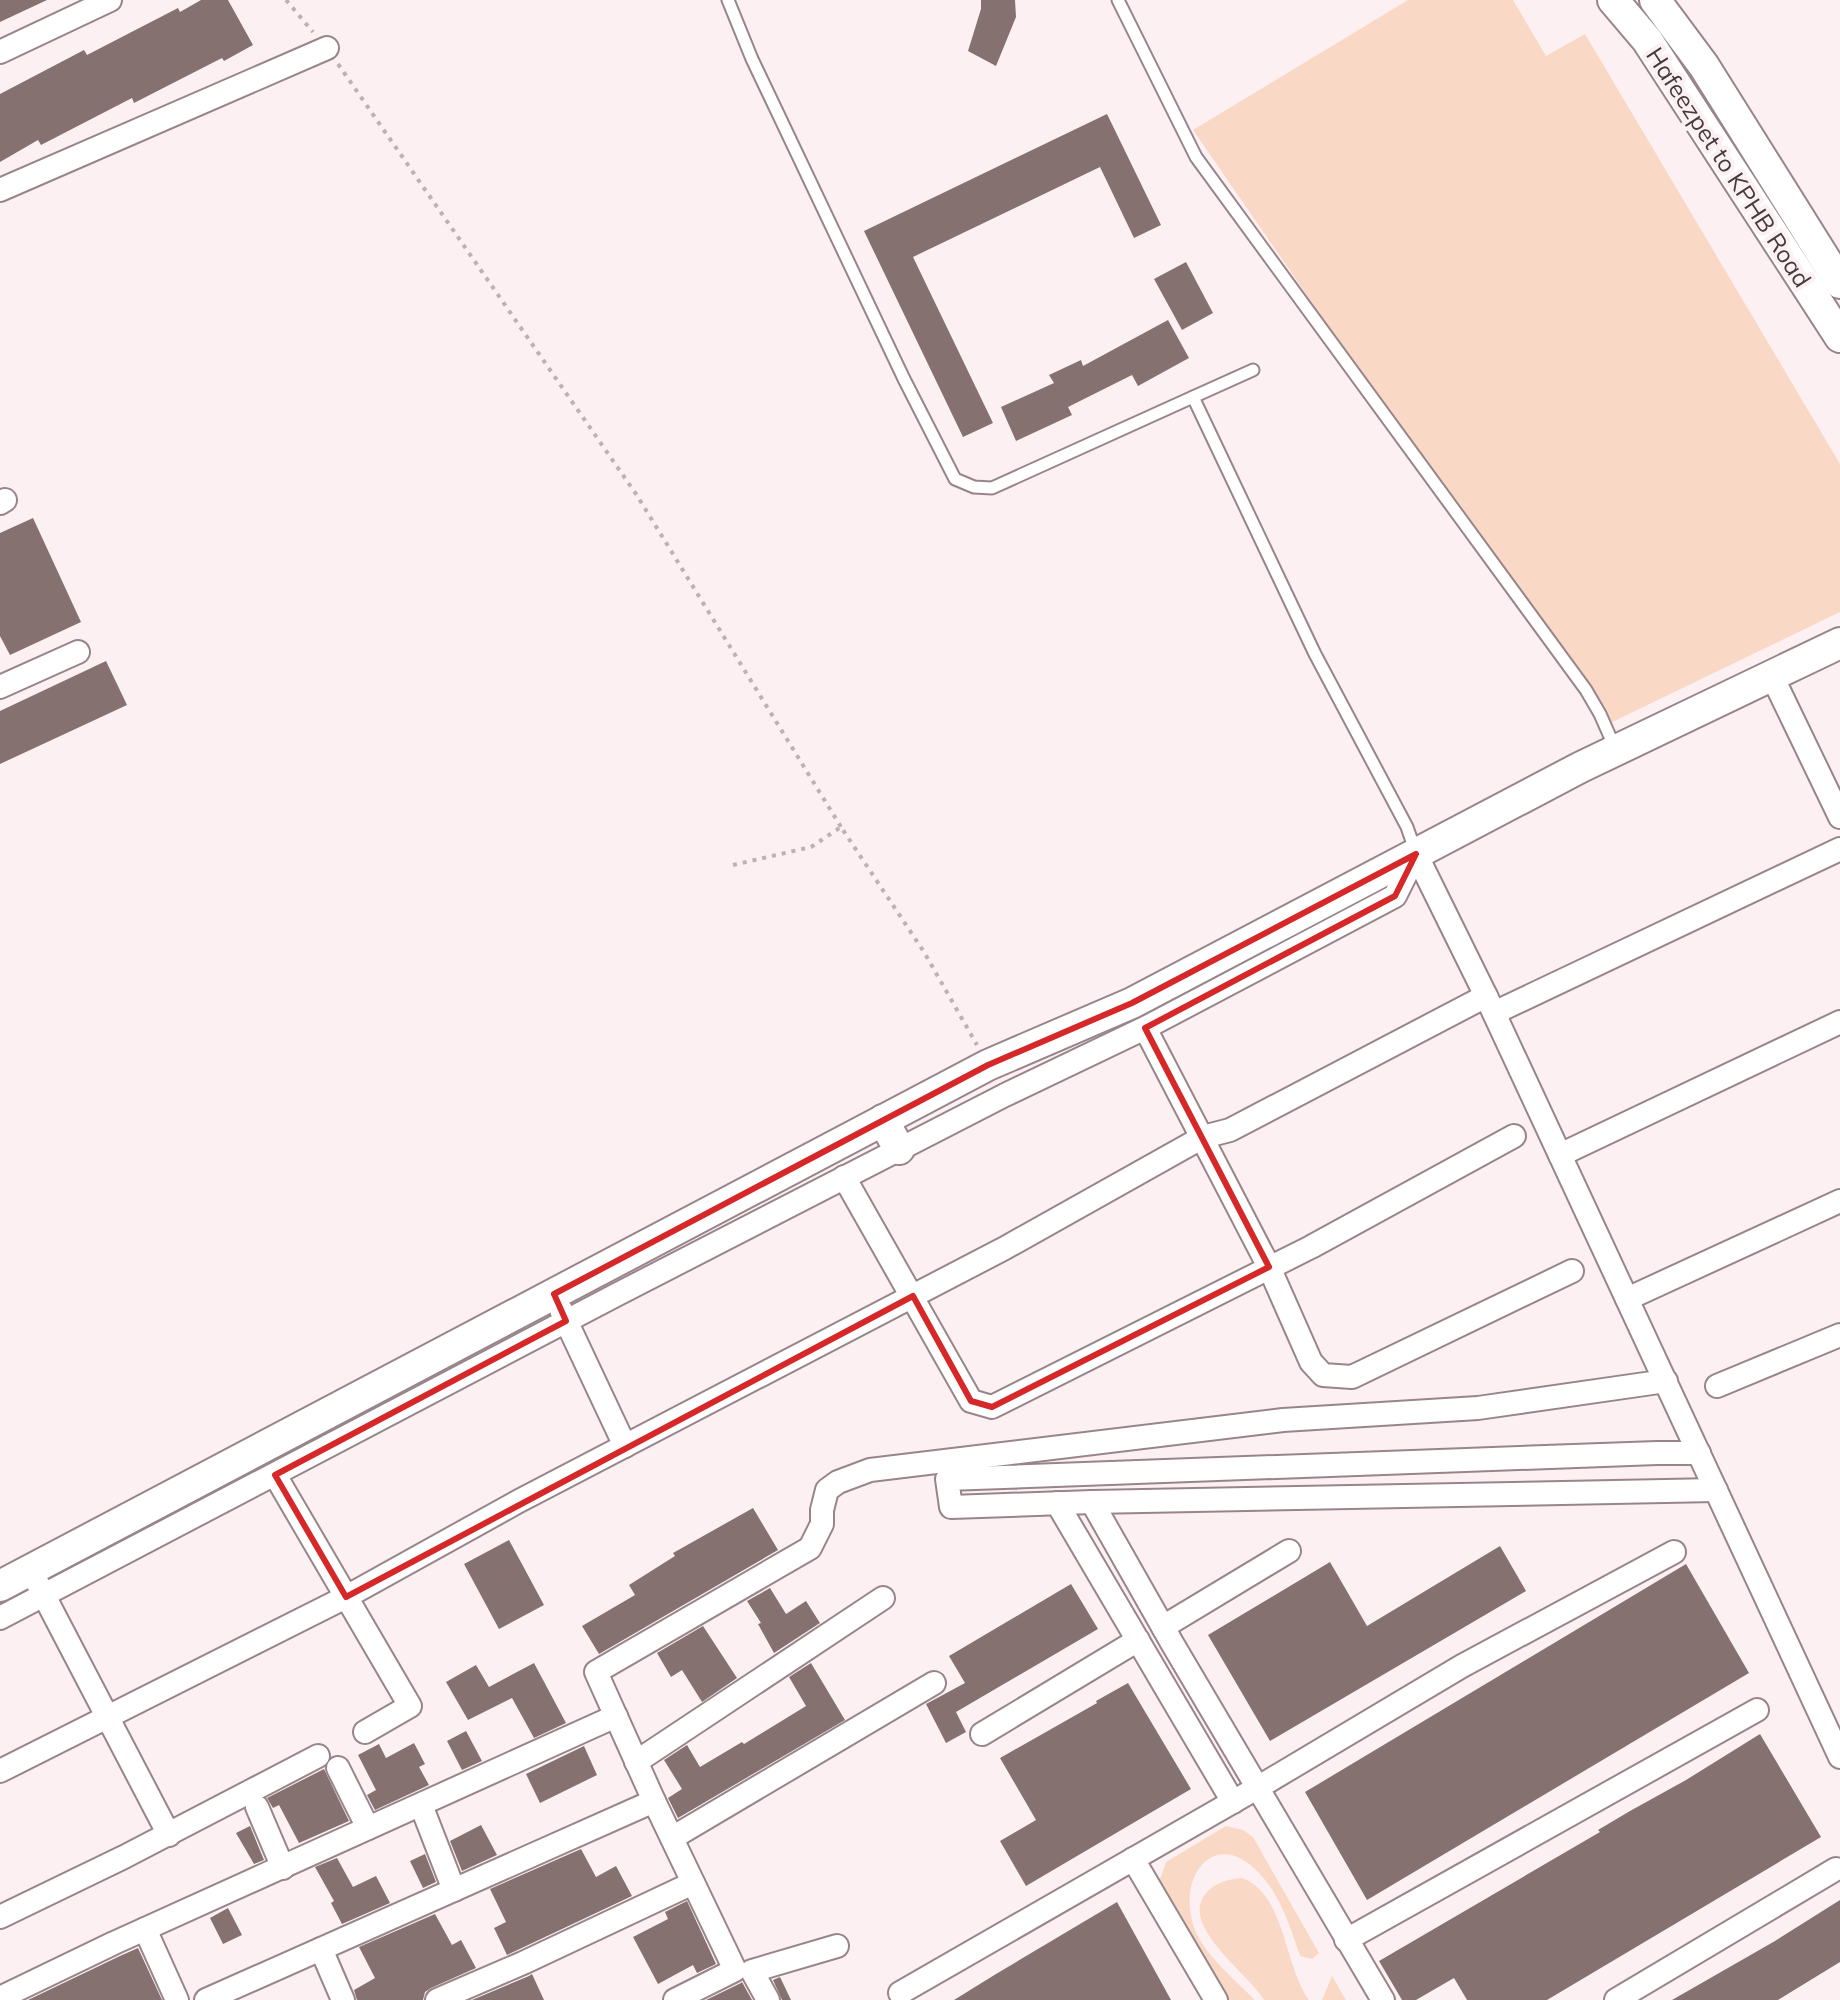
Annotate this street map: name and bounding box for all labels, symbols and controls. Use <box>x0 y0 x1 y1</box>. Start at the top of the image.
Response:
street label: Hafeezpet to KPHB Road <box>1640 41 1818 293</box>

